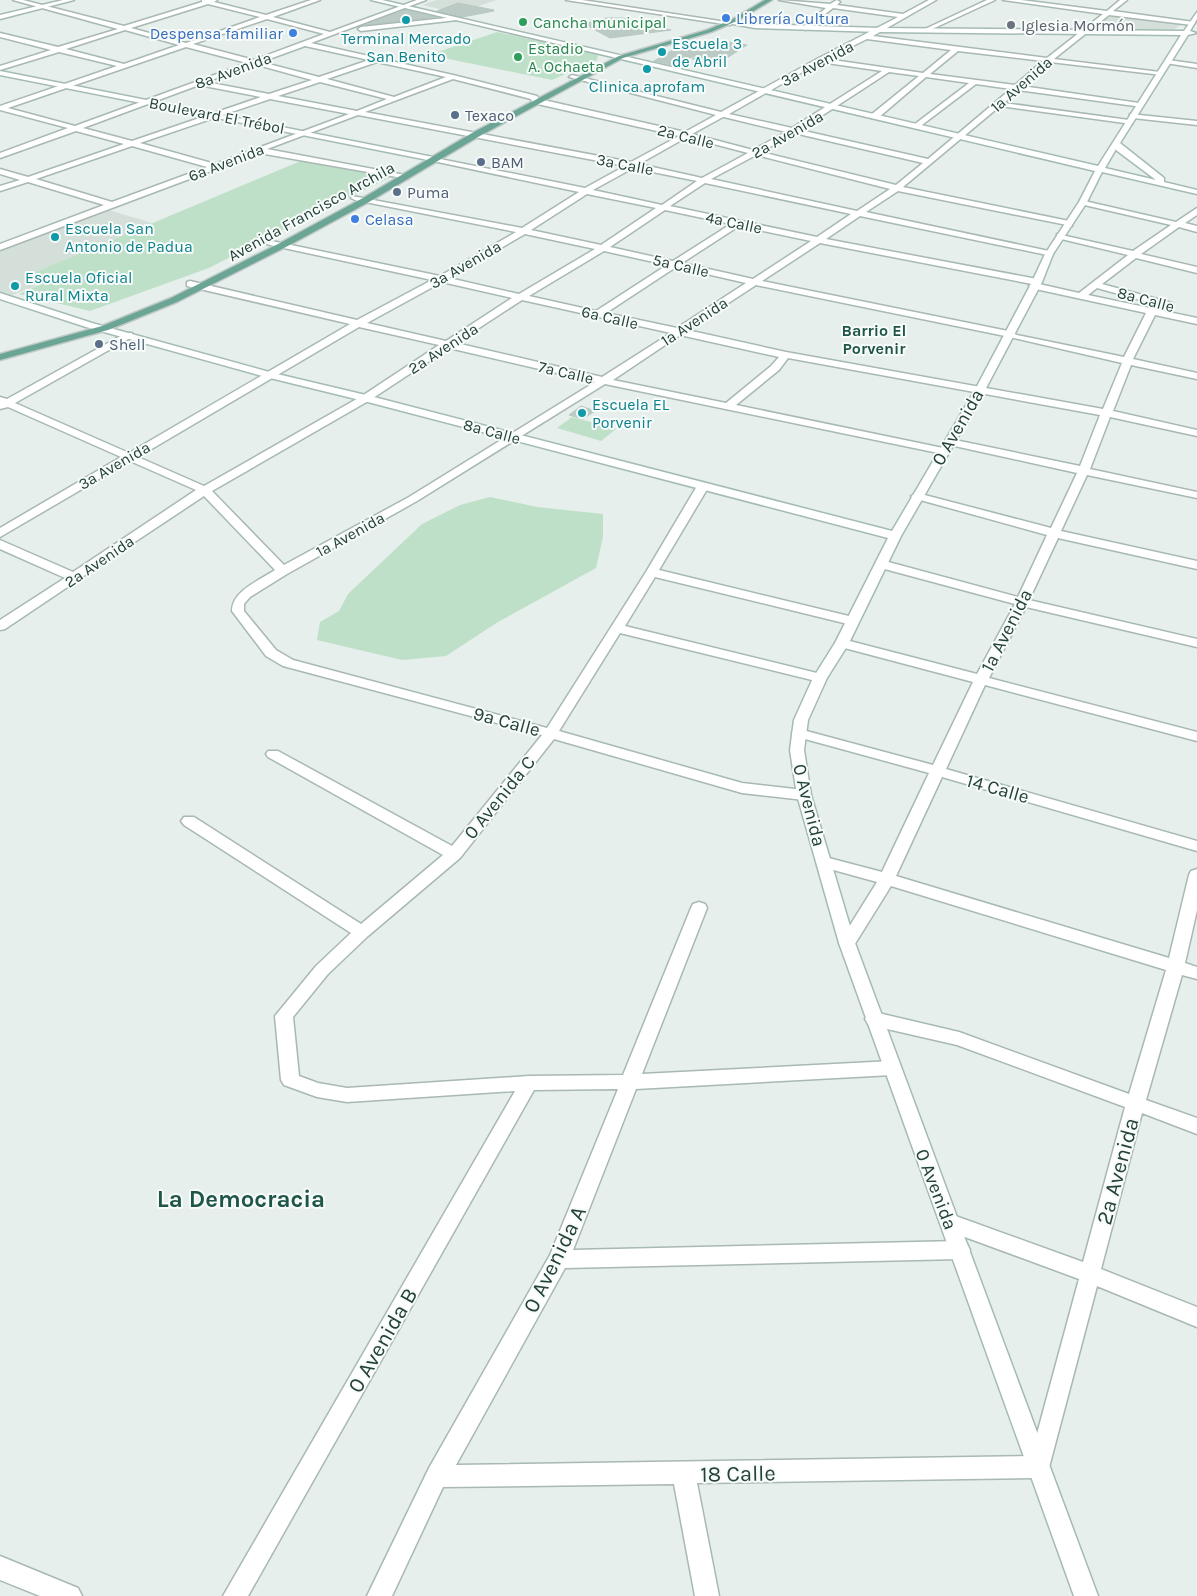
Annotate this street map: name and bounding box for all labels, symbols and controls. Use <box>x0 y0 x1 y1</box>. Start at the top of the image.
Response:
place label: Librería Cultura <box>736 9 849 28</box>
marker: Librería Cultura <box>720 12 732 24</box>
place label: Cancha municipal <box>533 13 667 32</box>
marker: Terminal Mercado San Benito <box>400 14 412 26</box>
marker: Cancha municipal <box>517 16 529 28</box>
place label: Iglesia Mormón <box>1021 16 1134 35</box>
marker: Iglesia Mormón <box>1005 19 1017 31</box>
place label: Despensa familiar <box>150 24 283 43</box>
marker: Despensa familiar <box>287 27 299 39</box>
place label: Terminal Mercado San Benito <box>341 29 471 66</box>
place label: Escuela 3 de Abril <box>672 34 742 71</box>
street label: 3a Avenida <box>778 36 857 91</box>
place label: Estadio A. Ochaeta <box>528 39 604 76</box>
marker: Escuela 3 de Abril <box>656 46 668 58</box>
street label: 8a Avenida <box>192 48 274 93</box>
marker: Estadio A. Ochaeta <box>512 51 524 63</box>
street label: 1a Avenida <box>987 52 1056 116</box>
marker: Clinica aprofam <box>641 63 653 75</box>
place label: Clinica aprofam <box>589 77 705 96</box>
street label: Boulevard El Trébol <box>147 93 286 138</box>
place label: Texaco <box>465 106 514 125</box>
street label: 2a Avenida <box>748 106 827 163</box>
marker: Texaco <box>449 109 461 121</box>
street label: 2a Calle <box>656 120 716 153</box>
street label: 6a Avenida <box>186 139 267 186</box>
street label: 3a Calle <box>595 150 655 179</box>
place label: BAM <box>491 153 524 172</box>
marker: BAM <box>475 156 487 168</box>
street label: Avenida Francisco Archila <box>225 158 398 265</box>
place label: Puma <box>407 183 449 202</box>
marker: Puma <box>391 186 403 198</box>
street label: 4a Calle <box>704 207 764 238</box>
place label: Celasa <box>365 210 414 229</box>
marker: Celasa <box>349 213 361 225</box>
place label: Escuela San Antonio de Padua <box>65 219 193 256</box>
marker: Escuela San Antonio de Padua <box>49 231 61 243</box>
street label: 3a Avenida <box>426 236 505 293</box>
street label: 5a Calle <box>651 250 711 281</box>
place label: Escuela Oficial Rural Mixta <box>25 268 133 305</box>
marker: Escuela Oficial Rural Mixta <box>9 280 21 292</box>
street label: 8a Calle <box>1115 283 1176 316</box>
street label: 1a Avenida <box>657 293 731 350</box>
street label: 6a Calle <box>580 302 640 333</box>
street label: 2a Avenida <box>405 319 482 378</box>
district label: Barrio El Porvenir <box>842 321 906 358</box>
place label: Shell <box>109 335 146 354</box>
marker: Shell <box>93 338 105 350</box>
street label: 7a Calle <box>537 357 595 388</box>
street label: 0 Avenida <box>927 385 989 470</box>
place label: Escuela EL Porvenir <box>592 395 670 432</box>
marker: Escuela EL Porvenir <box>576 407 588 419</box>
street label: 8a Calle <box>461 415 522 448</box>
street label: 3a Avenida <box>75 437 154 494</box>
street label: 1a Avenida <box>313 508 388 561</box>
street label: 2a Avenida <box>61 531 138 592</box>
street label: 1a Avenida <box>977 585 1037 676</box>
street label: 9a Calle <box>471 702 543 741</box>
street label: 0 Avenida C <box>460 752 540 844</box>
street label: 0 Avenida <box>788 762 830 849</box>
street label: 14 Calle <box>964 770 1031 808</box>
street label: 2a Avenida <box>1091 1115 1145 1228</box>
street label: 0 Avenida <box>911 1146 961 1233</box>
district label: La Democracia <box>157 1185 325 1213</box>
street label: 0 Avenida A <box>518 1201 592 1317</box>
street label: 0 Avenida B <box>342 1283 423 1398</box>
street label: 18 Calle <box>700 1460 776 1488</box>

